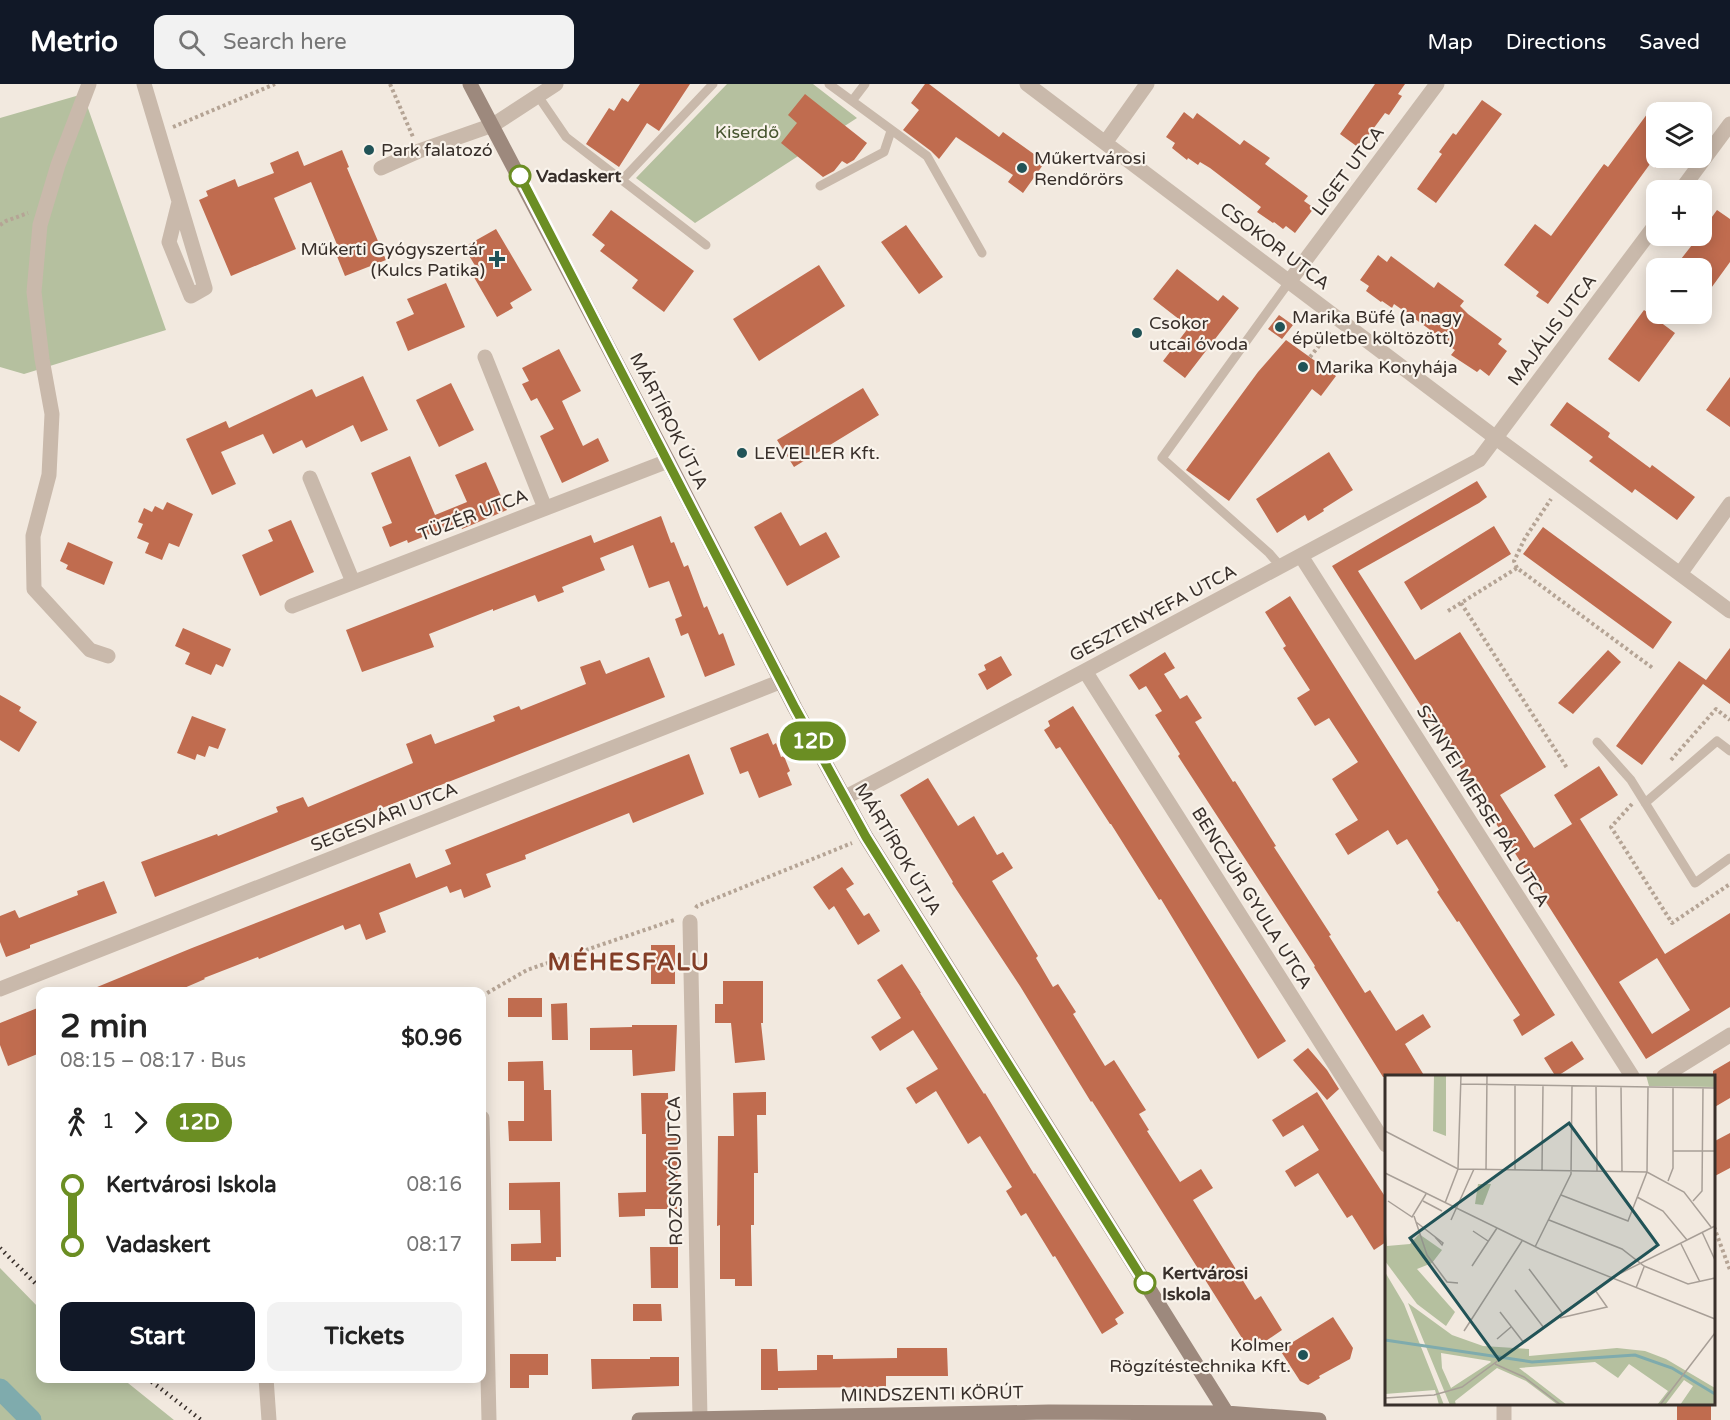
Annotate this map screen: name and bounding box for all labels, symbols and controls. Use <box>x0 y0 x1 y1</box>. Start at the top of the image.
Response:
search box <box>154 15 574 69</box>
text: Metrio <box>30 25 118 59</box>
icon: search <box>175 26 208 59</box>
text: Search here <box>223 29 347 55</box>
text: Map <box>1427 30 1473 55</box>
text: Directions <box>1506 30 1606 55</box>
text: Saved <box>1639 30 1700 55</box>
map controls <box>1646 102 1712 324</box>
button: layers <box>1646 102 1712 168</box>
park label: Kiserdő <box>715 121 779 143</box>
street label: LIGET UTCA <box>1307 122 1389 220</box>
place label: Park falatozó <box>381 139 493 161</box>
marker: Park falatozó <box>362 143 376 157</box>
place label: Műkertvárosi Rendőrörs <box>1034 147 1146 190</box>
marker: Műkertvárosi Rendőrörs <box>1015 161 1029 175</box>
marker: Vadaskert <box>509 165 531 187</box>
place label: Vadaskert <box>536 165 621 187</box>
button: + <box>1646 180 1712 246</box>
street label: CSOKOR UTCA <box>1216 198 1334 294</box>
place label: Műkerti Gyógyszertár (Kulcs Patika) <box>300 238 485 281</box>
marker: Műkerti Gyógyszertár (Kulcs Patika) <box>490 252 504 266</box>
button: − <box>1646 258 1712 324</box>
street label: MAJÁLIS UTCA <box>1503 270 1601 390</box>
place label: Marika Büfé (a nagy épületbe költözött) <box>1292 306 1462 349</box>
place label: Csokor utcai óvoda <box>1149 312 1248 355</box>
marker: Marika Büfé (a nagy épületbe költözött) <box>1273 320 1287 334</box>
marker: Csokor utcai óvoda <box>1130 326 1144 340</box>
street label: MÁRTÍROK ÚTJA <box>625 349 713 493</box>
place label: Marika Konyhája <box>1315 356 1458 378</box>
marker: Marika Konyhája <box>1296 360 1310 374</box>
place label: LEVELLER Kft. <box>754 442 880 464</box>
marker: LEVELLER Kft. <box>735 446 749 460</box>
street label: TÜZÉR UTCA <box>415 484 531 546</box>
street label: GESZTENYEFA UTCA <box>1066 560 1240 666</box>
street label: SZINYEI MERSE PÁL UTCA <box>1412 701 1554 911</box>
line badge: 12D <box>778 722 848 760</box>
text: 12D <box>792 729 834 754</box>
street label: SEGESVÁRI UTCA <box>307 778 461 856</box>
street label: MÁRTÍROK ÚTJA <box>850 779 946 919</box>
street label: BENCZÚR GYULA UTCA <box>1187 803 1317 993</box>
district label: MÉHESFALU <box>548 947 711 977</box>
text: 2 min <box>60 1007 148 1046</box>
text: $0.96 <box>401 1025 462 1051</box>
text: 08:15 – 08:17 · Bus <box>60 1049 246 1073</box>
inset map <box>1385 1075 1715 1405</box>
street label: ROZSNYÓI UTCA <box>663 1096 687 1246</box>
icon: walk <box>60 1106 93 1139</box>
icon: forward <box>124 1106 157 1139</box>
text: 1 <box>102 1110 115 1134</box>
text: 12D <box>178 1110 220 1135</box>
text: Kertvárosi Iskola <box>106 1172 277 1198</box>
text: 08:16 <box>407 1173 462 1197</box>
text: Vadaskert <box>106 1232 210 1258</box>
text: 08:17 <box>407 1233 462 1257</box>
place label: Kertvárosi Iskola <box>1162 1262 1248 1305</box>
marker: Kertvárosi Iskola <box>1134 1272 1156 1294</box>
button: Start <box>60 1302 255 1371</box>
button: Tickets <box>267 1302 462 1371</box>
place label: Kolmer Rögzítéstechnika Kft. <box>1109 1334 1291 1377</box>
marker: Kolmer Rögzítéstechnika Kft. <box>1296 1348 1310 1362</box>
street label: MINDSZENTI KÖRÚT <box>840 1381 1024 1407</box>

